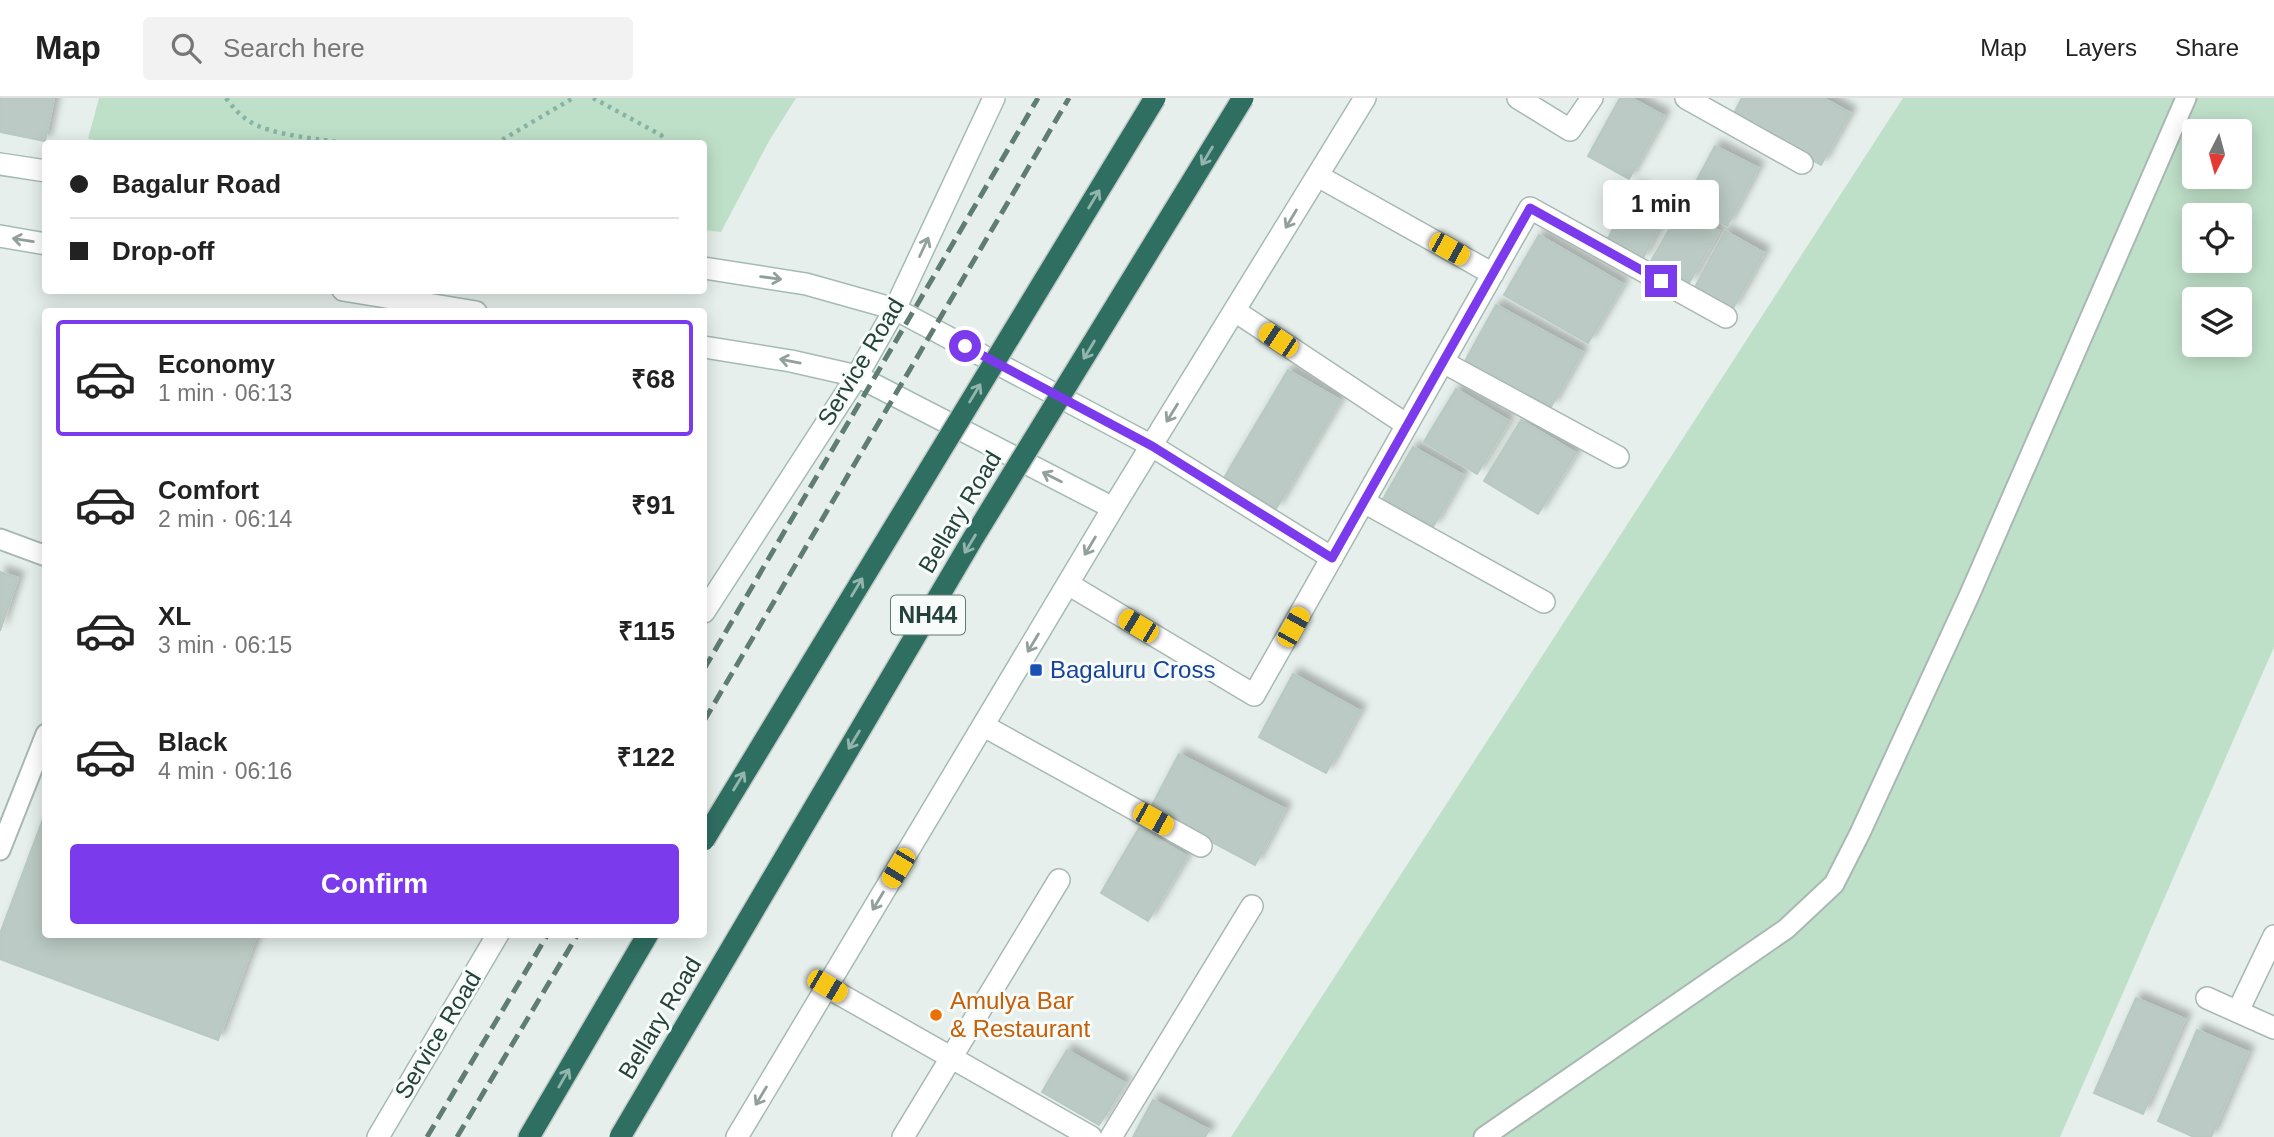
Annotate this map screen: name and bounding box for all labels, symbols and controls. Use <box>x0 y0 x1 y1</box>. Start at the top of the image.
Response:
search box <box>143 17 633 80</box>
text: Map <box>35 29 101 66</box>
icon: search <box>167 29 205 67</box>
text: Search here <box>223 33 365 63</box>
text: Map <box>1980 34 2027 61</box>
text: Layers <box>2065 34 2137 61</box>
text: Share <box>2175 34 2239 61</box>
north arrow <box>2182 119 2252 189</box>
map controls <box>2182 119 2252 357</box>
one-way arrow <box>1200 146 1214 166</box>
text: Bagalur Road <box>112 169 281 199</box>
callout: 1 min <box>1603 180 1719 228</box>
one-way arrow <box>1087 189 1101 209</box>
text: 1 min <box>1631 191 1691 217</box>
button: locate <box>2182 203 2252 273</box>
one-way arrow <box>1284 208 1298 228</box>
car <box>1426 230 1473 268</box>
one-way arrow <box>12 233 35 246</box>
text: Drop-off <box>112 236 215 266</box>
one-way arrow <box>918 237 931 258</box>
route end <box>1645 265 1677 297</box>
one-way arrow <box>759 272 782 285</box>
button: layers <box>2182 287 2252 357</box>
street label: Service Road <box>812 293 909 430</box>
car <box>1255 320 1302 360</box>
route start <box>949 330 981 362</box>
one-way arrow <box>1081 340 1095 360</box>
icon: car <box>74 347 137 410</box>
text: Economy <box>158 349 275 379</box>
one-way arrow <box>779 354 802 368</box>
text: ₹68 <box>631 364 675 394</box>
text: 1 min · 06:13 <box>158 380 292 406</box>
one-way arrow <box>969 383 983 403</box>
one-way arrow <box>1165 402 1179 422</box>
street label: Bellary Road <box>913 446 1007 578</box>
one-way arrow <box>1042 470 1063 483</box>
icon: car <box>74 473 137 536</box>
text: Comfort <box>158 475 259 505</box>
text: ₹91 <box>631 490 675 520</box>
text: 2 min · 06:14 <box>158 506 292 532</box>
one-way arrow <box>963 534 977 554</box>
one-way arrow <box>1083 536 1097 556</box>
one-way arrow <box>850 578 864 598</box>
road number: NH44 <box>891 596 965 635</box>
icon: car <box>74 599 137 662</box>
text: XL <box>158 601 191 631</box>
car <box>1274 604 1313 650</box>
car <box>1115 606 1162 646</box>
text: ₹115 <box>618 616 675 646</box>
text: 3 min · 06:15 <box>158 632 292 658</box>
one-way arrow <box>1026 632 1040 652</box>
place label: Bagaluru Cross <box>1050 656 1215 683</box>
marker: Bagaluru Cross <box>1028 662 1044 678</box>
icon: car <box>74 725 137 788</box>
text: Black <box>158 727 227 757</box>
one-way arrow <box>847 730 861 750</box>
text: ₹122 <box>617 742 675 772</box>
text: 4 min · 06:16 <box>158 758 292 784</box>
one-way arrow <box>732 772 746 792</box>
car <box>1130 800 1177 838</box>
button: Confirm <box>70 844 679 924</box>
car <box>879 845 918 891</box>
one-way arrow <box>871 890 885 910</box>
street label: Bellary Road <box>613 952 707 1084</box>
street label: Service Road <box>389 966 486 1103</box>
car <box>804 966 851 1006</box>
place label: Amulya Bar & Restaurant <box>950 987 1090 1042</box>
marker: Amulya Bar & Restaurant <box>928 1007 944 1023</box>
one-way arrow <box>557 1069 571 1089</box>
one-way arrow <box>754 1086 768 1106</box>

